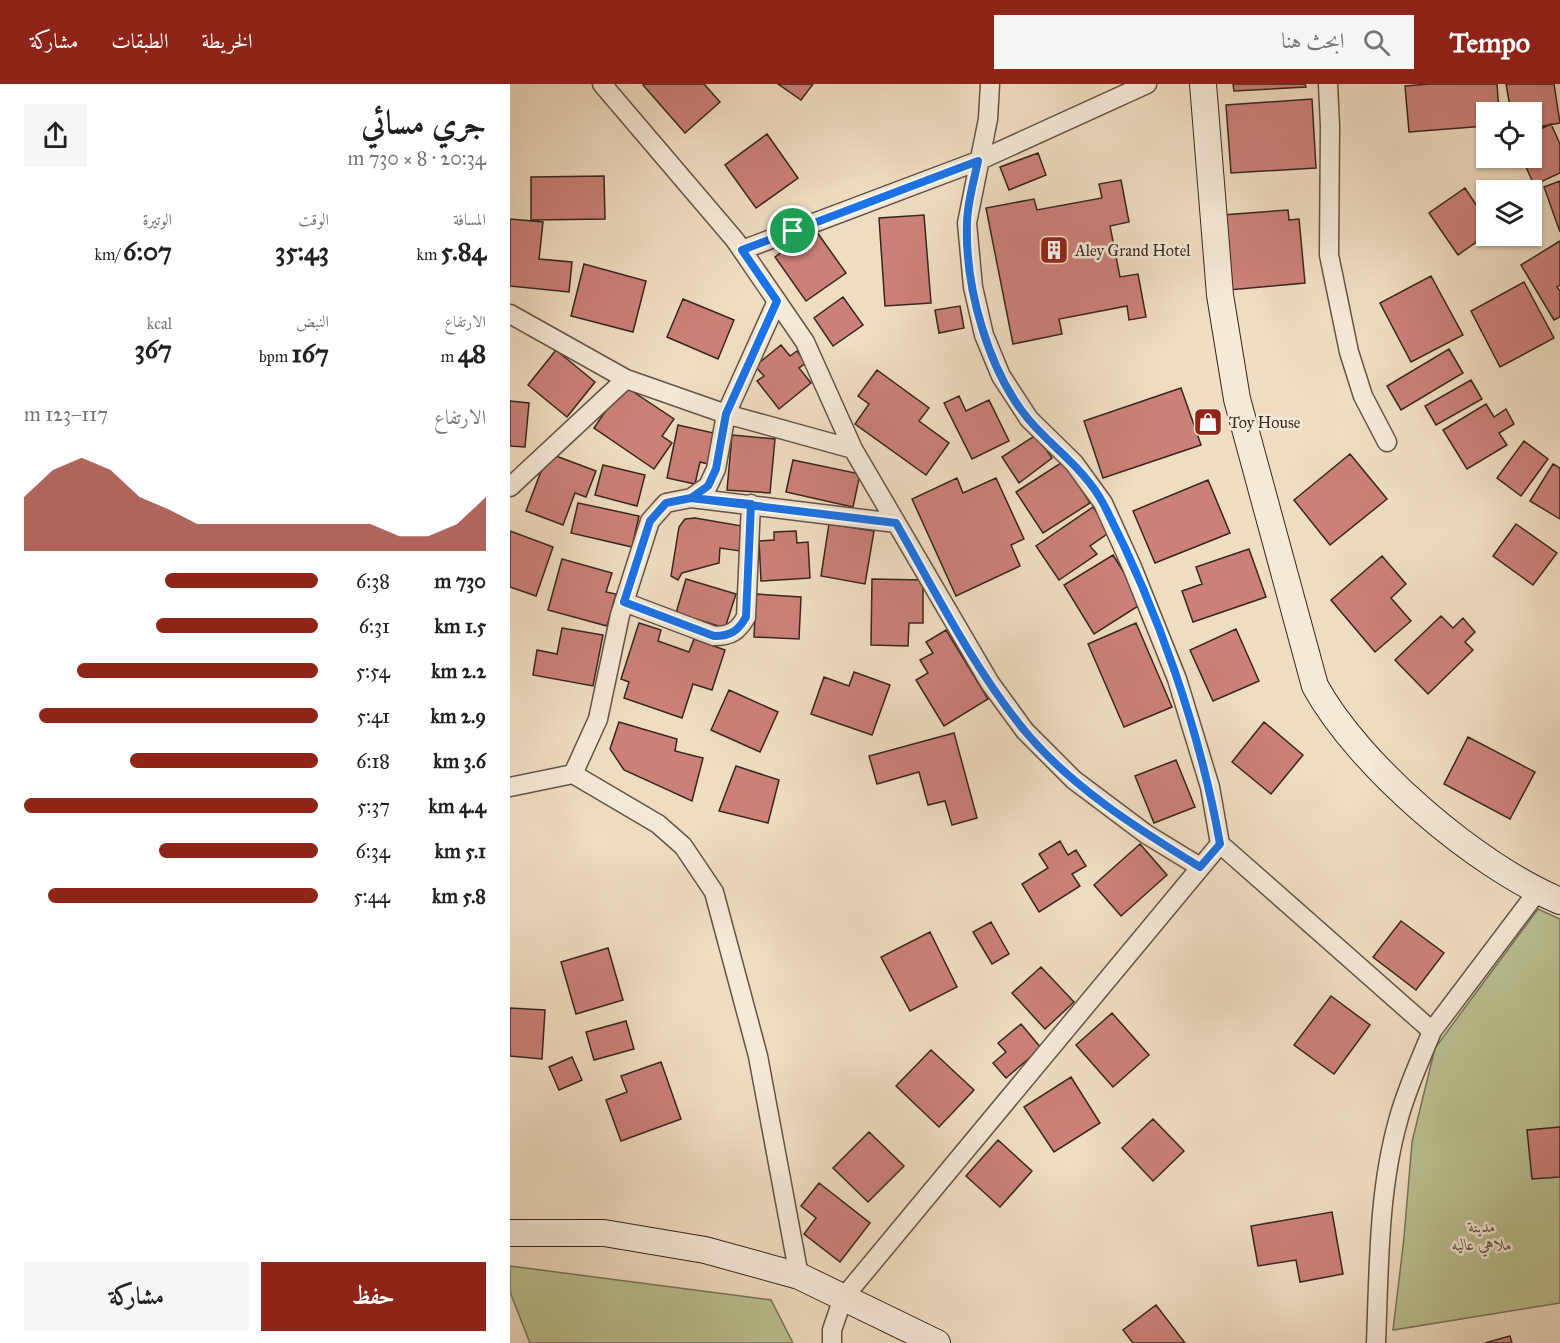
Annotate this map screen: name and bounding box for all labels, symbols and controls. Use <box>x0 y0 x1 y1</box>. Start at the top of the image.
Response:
search box <box>994 15 1414 69</box>
text: Tempo <box>1450 25 1530 60</box>
icon: search <box>1360 26 1393 59</box>
text: ابحث هنا <box>1281 27 1345 54</box>
text: مشاركة <box>30 28 78 54</box>
text: الطبقات <box>111 28 168 54</box>
text: الخريطة <box>201 28 253 54</box>
map controls <box>1476 102 1542 246</box>
button: locate <box>1476 102 1542 168</box>
text: جري مسائي <box>361 103 486 143</box>
button: share <box>24 104 87 167</box>
text: 20:34 · 8 × 730 m <box>348 146 486 170</box>
button: layers <box>1476 180 1542 246</box>
pin <box>767 205 818 256</box>
text: الوتيرة <box>142 210 172 229</box>
text: الوقت <box>298 210 329 229</box>
text: المسافة <box>453 210 486 229</box>
icon: arrive <box>776 214 809 247</box>
building icon: Aley Grand Hotel <box>1038 234 1070 266</box>
text: 6:07 <box>123 235 172 267</box>
text: 35:43 <box>275 235 329 267</box>
text: 5.84 <box>441 235 486 267</box>
place label: Aley Grand Hotel <box>1074 241 1191 260</box>
text: /km <box>94 245 123 264</box>
text: km <box>417 245 441 264</box>
text: النبض <box>296 312 329 331</box>
text: الارتفاع <box>444 312 486 331</box>
text: kcal <box>147 314 172 333</box>
text: 367 <box>134 333 172 365</box>
text: 167 <box>292 337 329 369</box>
text: 48 <box>458 337 486 369</box>
text: bpm <box>259 347 292 366</box>
text: m <box>441 347 458 366</box>
text: 117–123 m <box>24 402 108 426</box>
text: الارتفاع <box>434 405 486 429</box>
shop icon: Toy House <box>1192 406 1224 438</box>
place label: Toy House <box>1229 413 1301 432</box>
text: 6:38 <box>356 569 390 593</box>
text: 730 m <box>435 569 486 593</box>
text: 6:31 <box>359 614 390 638</box>
text: 1.5 km <box>435 614 486 638</box>
text: 5:54 <box>356 659 390 683</box>
text: 2.2 km <box>431 659 486 683</box>
text: 5:41 <box>357 704 390 728</box>
text: 2.9 km <box>430 704 486 728</box>
text: 6:18 <box>356 749 390 773</box>
text: 3.6 km <box>433 749 486 773</box>
text: 5:37 <box>357 794 390 818</box>
text: 4.4 km <box>429 794 486 818</box>
text: 6:34 <box>356 839 390 863</box>
text: 5.1 km <box>435 839 486 863</box>
text: 5:44 <box>353 884 390 908</box>
text: 5.8 km <box>432 884 486 908</box>
park label: مدينة ملاهي عاليه <box>1452 1217 1512 1257</box>
button: مشاركة <box>24 1262 249 1331</box>
button: حفظ <box>261 1262 486 1331</box>

